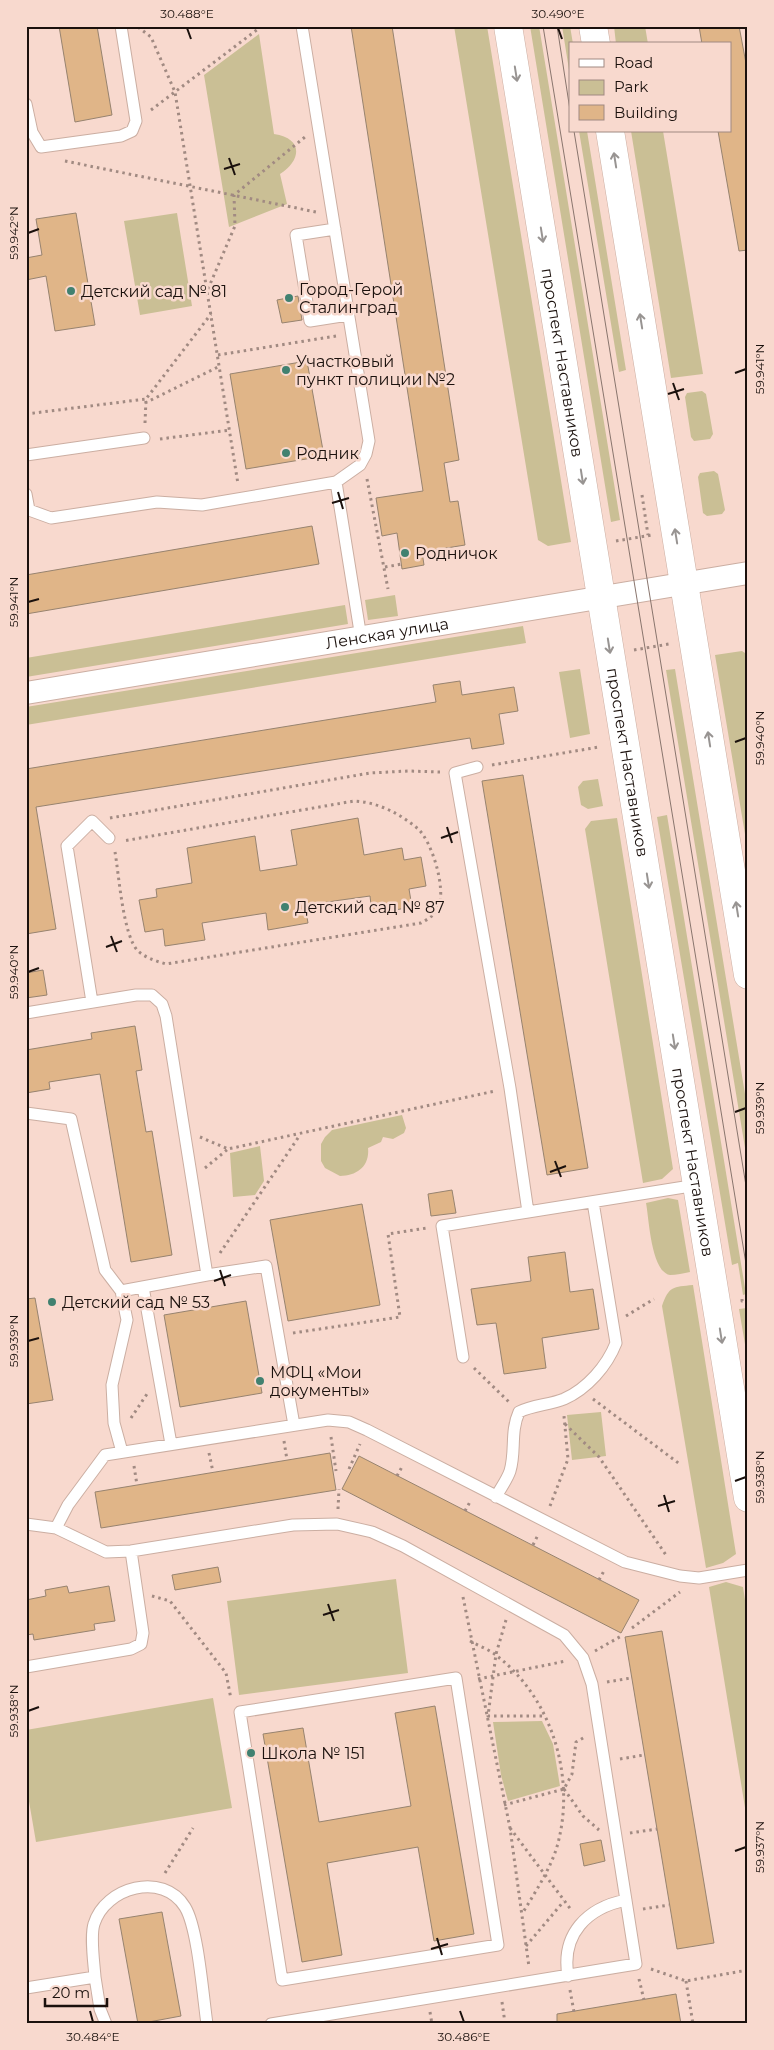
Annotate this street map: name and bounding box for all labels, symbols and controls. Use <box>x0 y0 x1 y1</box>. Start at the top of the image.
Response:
text: 30.488°E <box>160 6 214 21</box>
text: 30.490°E <box>531 6 585 21</box>
legend <box>569 42 732 132</box>
text: Road <box>614 53 653 72</box>
one-way arrow <box>512 66 522 82</box>
text: Park <box>614 77 648 96</box>
text: Building <box>614 103 678 122</box>
one-way arrow <box>609 153 619 169</box>
text: 59.942°N <box>6 206 21 260</box>
one-way arrow <box>538 226 548 242</box>
street label: проспект Наставников <box>538 267 588 459</box>
place label: Город-Герой Сталинград <box>299 280 403 317</box>
place label: Детский сад № 81 <box>81 282 227 301</box>
marker: Детский сад № 81 <box>65 285 77 297</box>
marker: Город-Герой Сталинград <box>283 292 295 304</box>
one-way arrow <box>636 313 646 329</box>
text: 59.941°N <box>752 344 767 394</box>
place label: Участковый пункт полиции №2 <box>296 352 455 389</box>
marker: Участковый пункт полиции №2 <box>280 364 292 376</box>
place label: Родник <box>296 444 359 463</box>
marker: Родник <box>280 447 292 459</box>
one-way arrow <box>577 469 587 485</box>
one-way arrow <box>671 528 681 544</box>
place label: Родничок <box>415 544 498 563</box>
marker: Родничок <box>399 547 411 559</box>
text: 59.941°N <box>6 577 21 627</box>
street label: Ленская улица <box>324 613 450 653</box>
one-way arrow <box>605 637 615 653</box>
street label: проспект Наставников <box>603 666 653 858</box>
text: 59.940°N <box>752 711 767 765</box>
one-way arrow <box>704 732 714 748</box>
one-way arrow <box>643 873 653 889</box>
place label: Детский сад № 87 <box>295 898 445 917</box>
marker: Детский сад № 87 <box>279 901 291 913</box>
one-way arrow <box>732 902 742 918</box>
text: 59.940°N <box>6 945 21 999</box>
one-way arrow <box>669 1033 679 1049</box>
street label: проспект Наставников <box>668 1066 718 1258</box>
text: 59.939°N <box>752 1082 767 1134</box>
place label: Детский сад № 53 <box>62 1293 210 1312</box>
marker: Детский сад № 53 <box>46 1296 58 1308</box>
text: 59.939°N <box>6 1315 21 1367</box>
one-way arrow <box>717 1328 727 1344</box>
place label: МФЦ «Мои документы» <box>270 1363 370 1400</box>
marker: МФЦ «Мои документы» <box>254 1375 266 1387</box>
text: 59.938°N <box>752 1451 767 1503</box>
text: 59.938°N <box>6 1685 21 1737</box>
place label: Школа № 151 <box>261 1744 365 1763</box>
marker: Школа № 151 <box>245 1747 257 1759</box>
text: 59.937°N <box>752 1821 767 1873</box>
scale bar <box>45 1975 108 2007</box>
text: 20 m <box>52 1983 90 2002</box>
text: 30.484°E <box>66 2029 120 2044</box>
text: 30.486°E <box>438 2029 490 2044</box>

